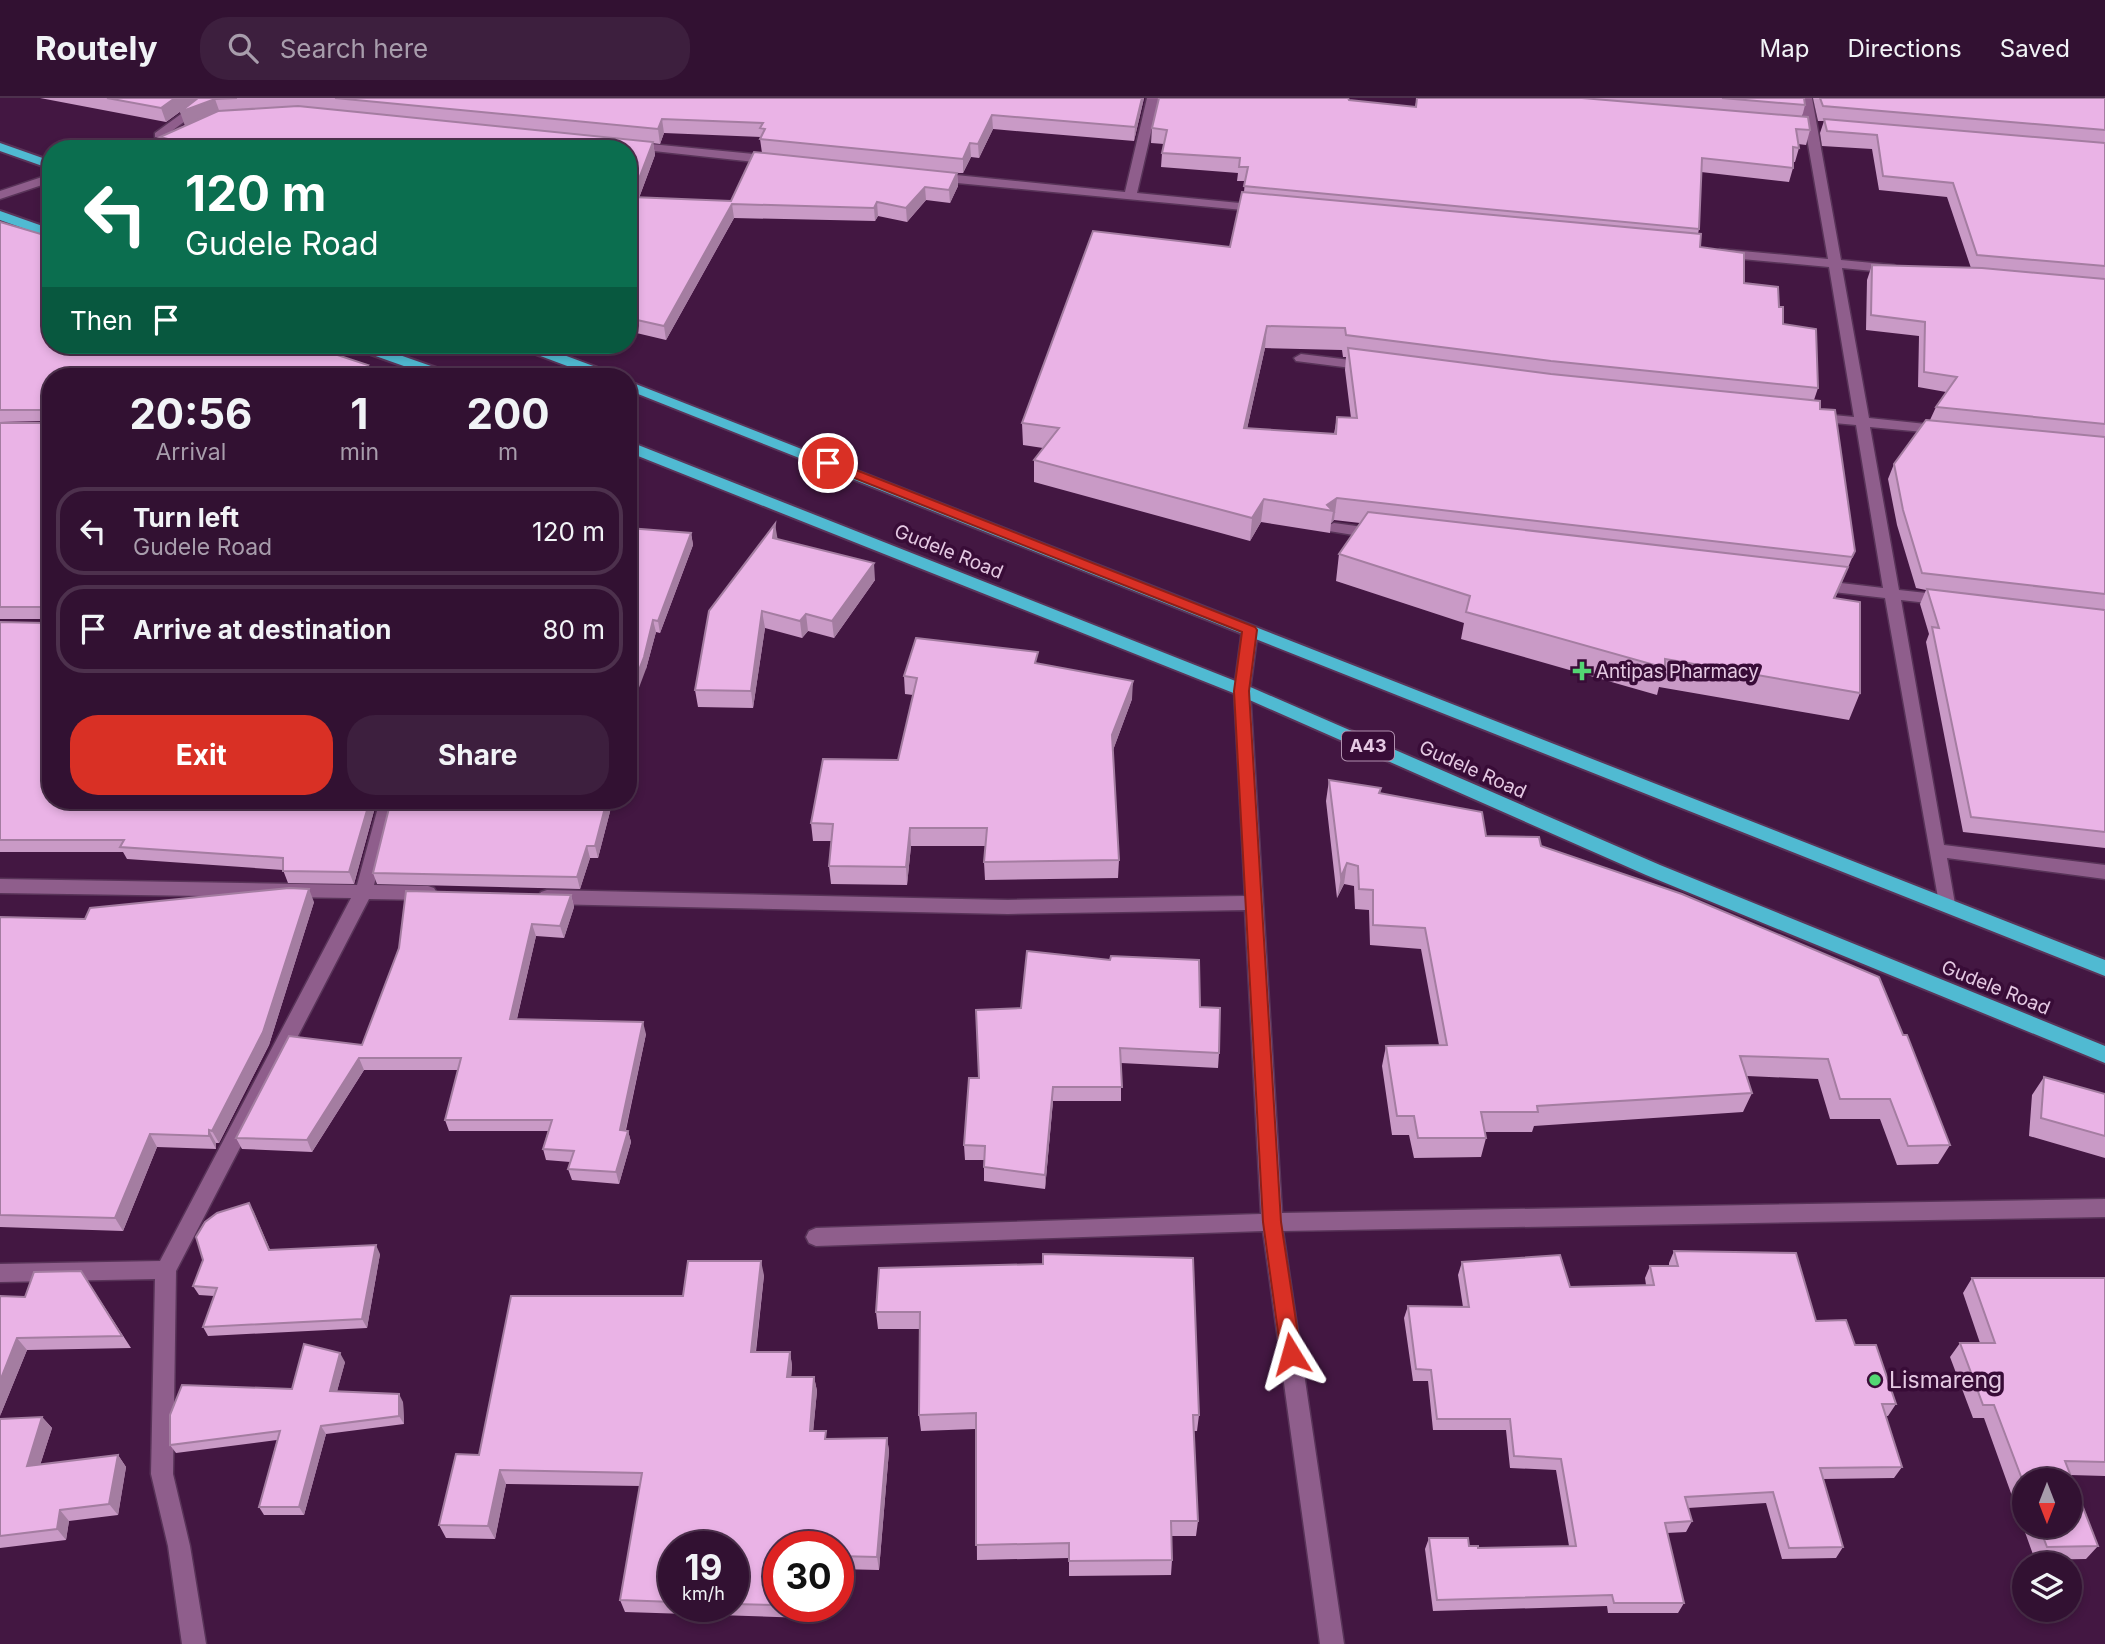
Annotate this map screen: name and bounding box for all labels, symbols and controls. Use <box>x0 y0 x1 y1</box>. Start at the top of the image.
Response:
search box <box>200 17 690 80</box>
text: Routely <box>35 28 158 68</box>
icon: search <box>224 29 262 67</box>
text: Search here <box>280 33 428 64</box>
text: Map <box>1760 34 1809 63</box>
text: Directions <box>1847 34 1962 63</box>
text: Saved <box>2000 34 2070 63</box>
text: 120 m <box>185 164 326 223</box>
icon: left <box>70 168 161 259</box>
text: Gudele Road <box>185 224 379 263</box>
icon: arrive <box>147 301 185 339</box>
text: Then <box>70 305 133 336</box>
text: 20:56 <box>129 388 252 439</box>
text: 1 <box>350 388 368 439</box>
text: 200 <box>466 388 550 439</box>
pin <box>798 433 858 493</box>
text: Arrival <box>155 438 226 466</box>
text: min <box>340 438 379 466</box>
text: m <box>498 438 518 466</box>
icon: arrive <box>809 444 847 482</box>
text: Turn left <box>133 502 239 533</box>
icon: left <box>74 512 112 550</box>
text: 120 m <box>532 516 605 547</box>
street label: Gudele Road <box>891 519 1006 584</box>
text: Gudele Road <box>133 533 272 561</box>
icon: arrive <box>74 610 112 648</box>
text: Arrive at destination <box>133 614 392 645</box>
text: 80 m <box>542 614 605 645</box>
place label: Antipas Pharmacy <box>1596 660 1759 683</box>
marker: Antipas Pharmacy <box>1574 663 1590 679</box>
button: Exit <box>70 715 333 795</box>
button: Share <box>347 715 609 795</box>
road number: A43 <box>1342 732 1394 760</box>
street label: Gudele Road <box>1416 736 1530 803</box>
street label: Gudele Road <box>1938 955 2053 1020</box>
position arrow <box>1254 1317 1328 1391</box>
place label: Lismareng <box>1889 1366 2002 1394</box>
marker: Lismareng <box>1867 1372 1883 1388</box>
north arrow <box>2012 1468 2082 1538</box>
map controls <box>2012 1468 2082 1622</box>
speed limit sign: 30 <box>763 1531 854 1622</box>
text: 19 <box>685 1546 722 1588</box>
button: layers <box>2012 1552 2082 1622</box>
text: km/h <box>682 1583 725 1604</box>

